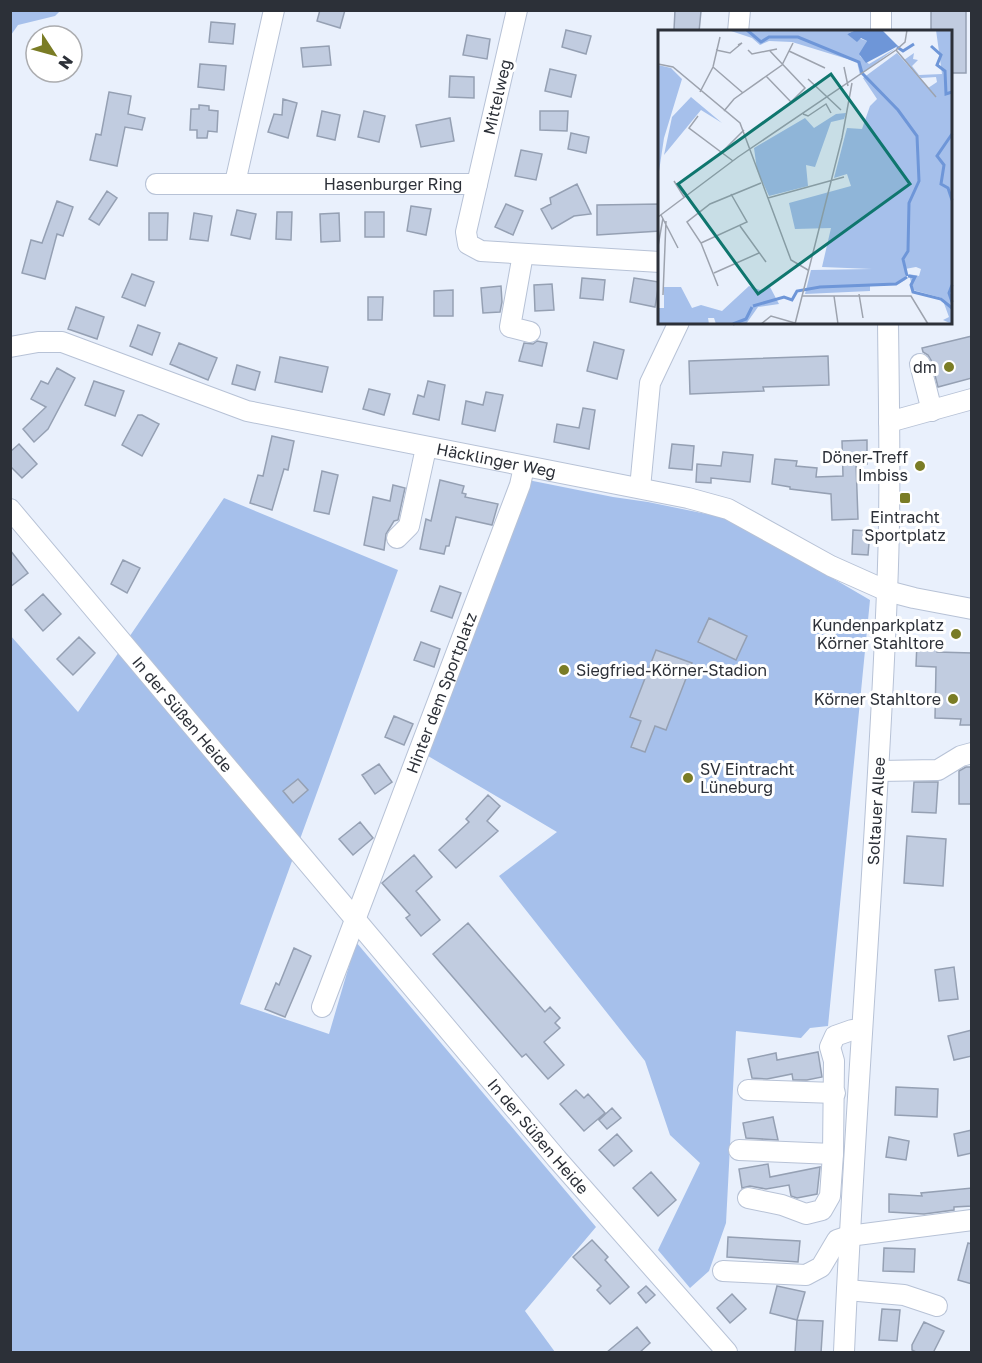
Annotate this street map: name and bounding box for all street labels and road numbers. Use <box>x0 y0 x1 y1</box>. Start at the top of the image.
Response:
street label: Mittelweg <box>479 57 515 137</box>
street label: Hasenburger Ring <box>324 174 462 194</box>
street label: Häcklinger Weg <box>435 439 558 482</box>
street label: Hinter dem Sportplatz <box>402 609 481 776</box>
street label: In der Süßen Heide <box>128 652 237 776</box>
street label: Soltauer Allee <box>863 756 889 866</box>
street label: In der Süßen Heide <box>483 1074 593 1198</box>

